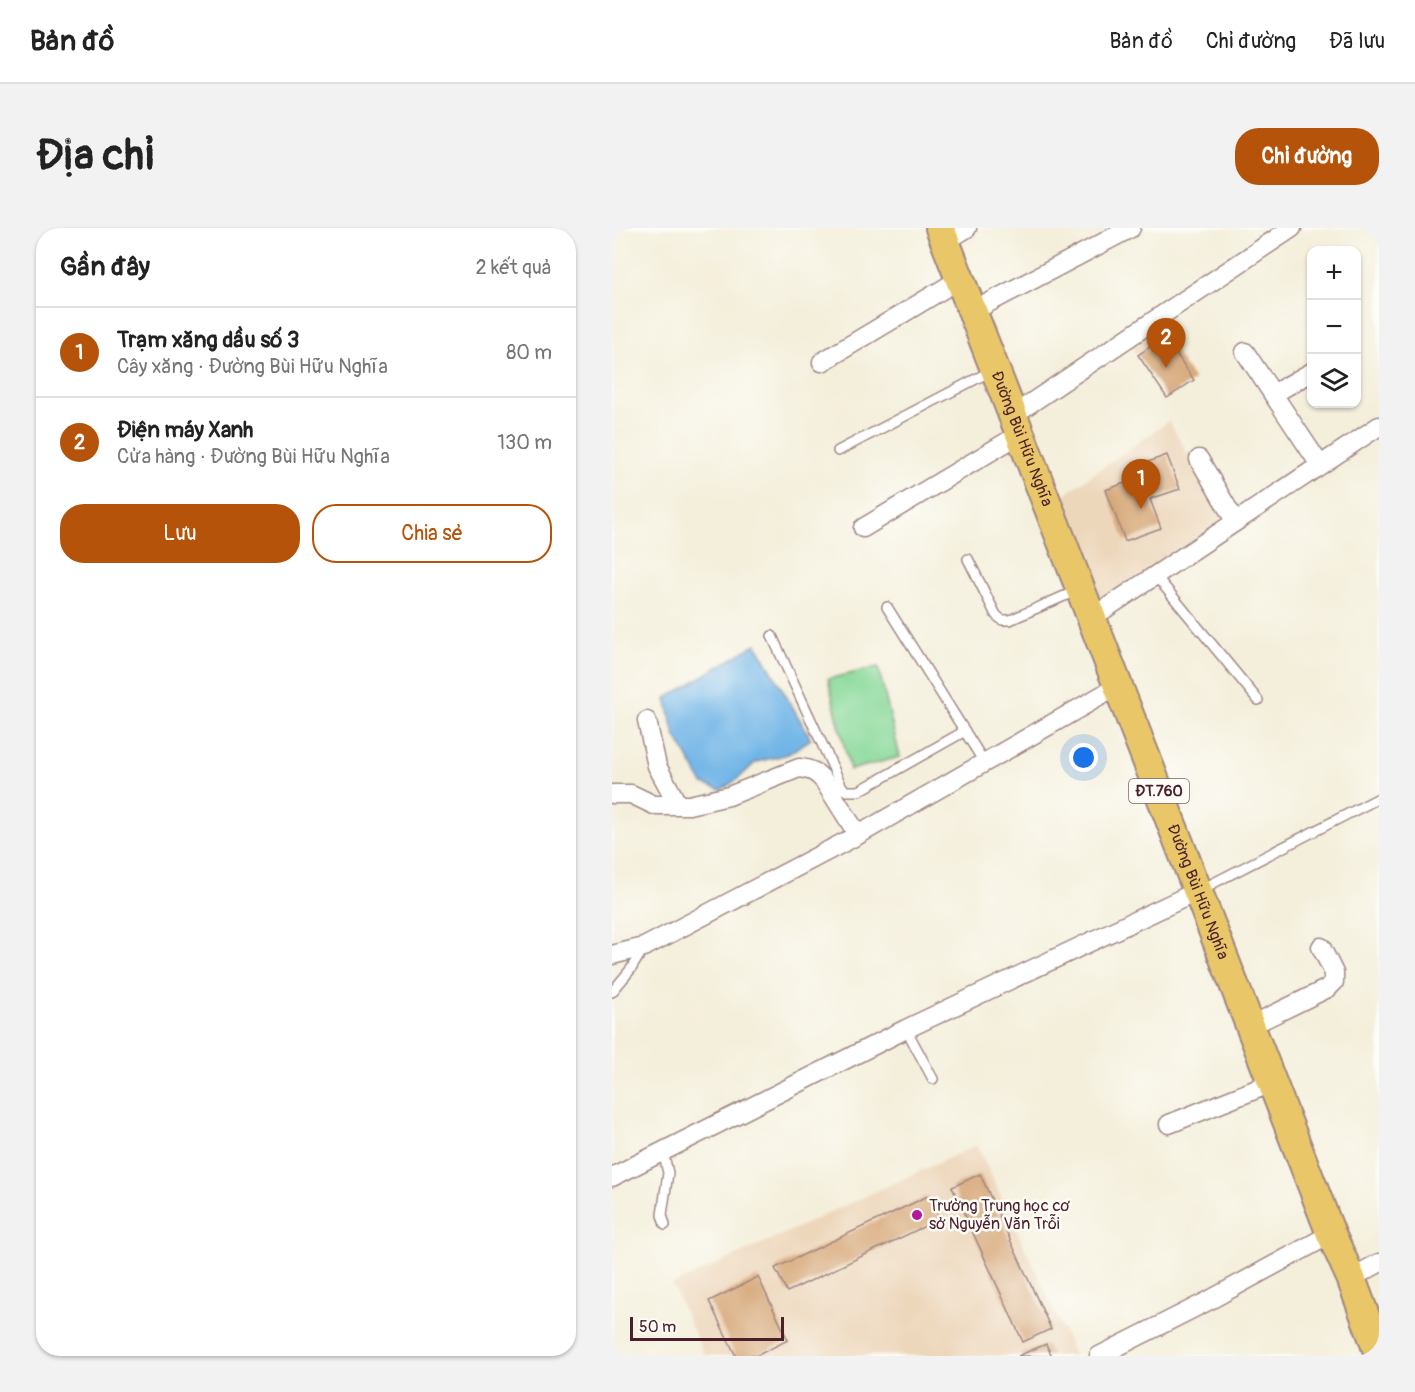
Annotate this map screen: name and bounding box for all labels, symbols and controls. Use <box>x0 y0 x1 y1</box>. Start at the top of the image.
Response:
text: Bản đồ <box>30 24 114 59</box>
text: Bản đồ <box>1109 28 1173 55</box>
text: Chỉ đường <box>1206 28 1296 55</box>
text: Đã lưu <box>1329 28 1385 55</box>
button: Chỉ đường <box>1235 128 1379 185</box>
text: Địa chỉ <box>36 130 154 182</box>
map controls <box>1307 246 1361 408</box>
button: + <box>1307 246 1361 300</box>
text: Gần đây <box>60 251 150 283</box>
text: 2 kết quả <box>475 255 552 280</box>
button: − <box>1307 300 1361 354</box>
pin: 2 <box>1146 318 1186 368</box>
text: Trạm xăng dầu số 3 <box>117 326 299 354</box>
text: 1 <box>76 340 83 365</box>
text: 80 m <box>506 340 552 365</box>
text: Cây xăng · Đường Bùi Hữu Nghĩa <box>117 354 388 379</box>
button: layers <box>1307 354 1361 408</box>
street label: Đường Bùi Hữu Nghĩa <box>987 368 1057 509</box>
text: Điện máy Xanh <box>117 416 253 444</box>
text: 2 <box>74 430 85 455</box>
text: 130 m <box>497 430 552 455</box>
text: Cửa hàng · Đường Bùi Hữu Nghĩa <box>117 444 390 469</box>
pin: 1 <box>1122 460 1160 509</box>
button: Lưu <box>60 504 300 563</box>
button: Chia sẻ <box>312 504 552 563</box>
your location <box>1069 743 1098 772</box>
road number: ĐT.760 <box>1129 779 1189 803</box>
street label: Đường Bùi Hữu Nghĩa <box>1163 821 1233 962</box>
place label: Trường Trung học cơ sở Nguyễn Văn Trỗi <box>929 1196 1071 1234</box>
marker: Trường Trung học cơ sở Nguyễn Văn Trỗi <box>910 1208 924 1222</box>
scale bar <box>630 1314 784 1342</box>
text: 50 m <box>639 1317 676 1337</box>

